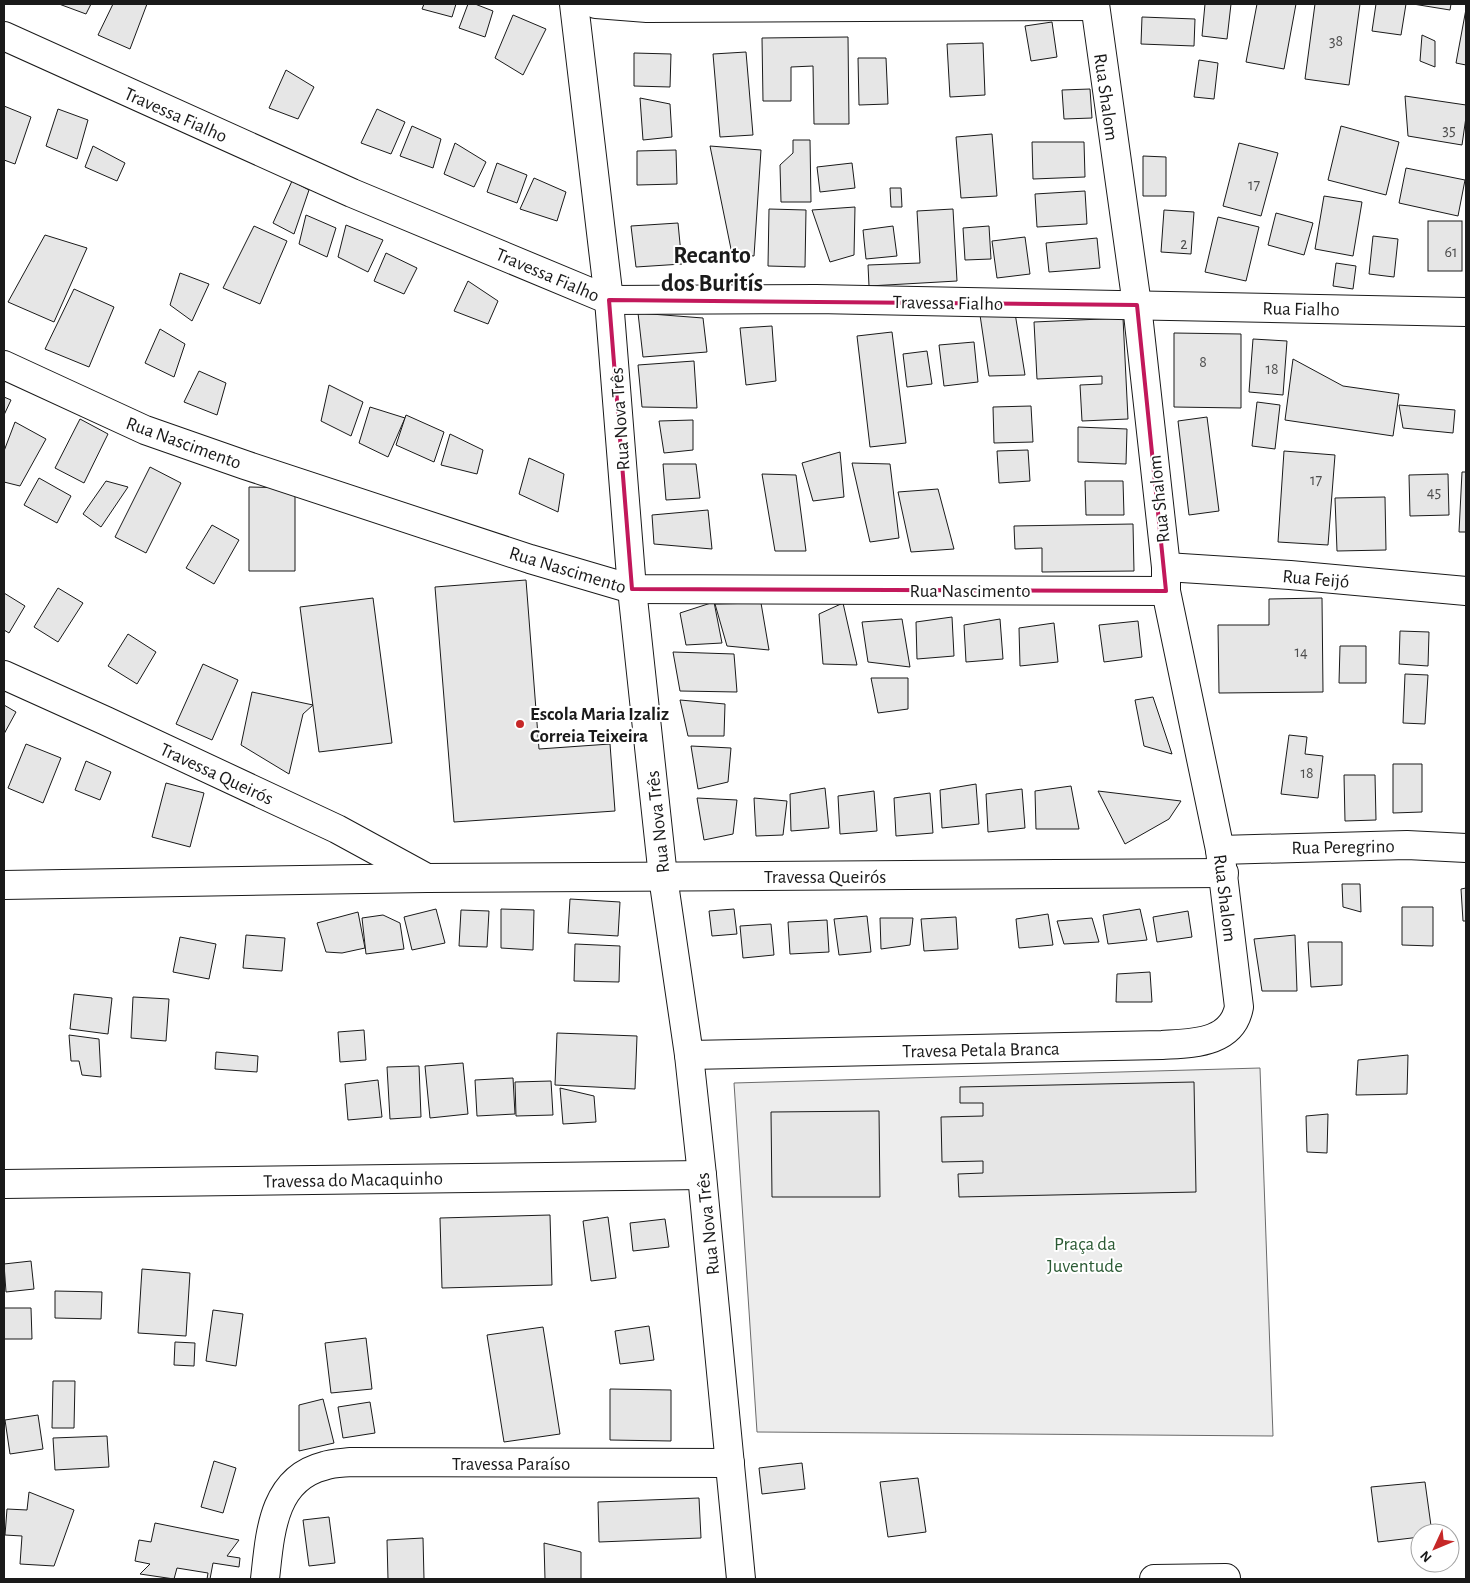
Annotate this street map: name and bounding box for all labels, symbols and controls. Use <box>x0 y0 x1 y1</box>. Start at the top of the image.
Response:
house number: 38 <box>1329 33 1343 49</box>
street label: Rua Shalom <box>1090 52 1121 142</box>
street label: Travessa Fialho <box>121 84 230 147</box>
house number: 35 <box>1442 122 1456 138</box>
house number: 17 <box>1248 177 1260 193</box>
house number: 2 <box>1180 236 1188 252</box>
district label: Recanto dos Buritís <box>661 244 763 296</box>
house number: 61 <box>1444 244 1458 260</box>
street label: Travessa Fialho <box>493 245 602 306</box>
street label: Travessa Fialho <box>893 293 1003 314</box>
street label: Rua Fialho <box>1262 299 1340 320</box>
house number: 8 <box>1199 354 1207 370</box>
house number: 18 <box>1265 361 1279 377</box>
street label: Rua Nova Três <box>607 367 634 471</box>
street label: Rua Nascimento <box>123 414 244 473</box>
street label: Rua Shalom <box>1145 454 1174 544</box>
house number: 17 <box>1310 472 1322 488</box>
house number: 45 <box>1427 484 1441 500</box>
street label: Rua Nascimento <box>507 544 628 597</box>
street label: Rua Feijó <box>1282 567 1350 592</box>
street label: Rua Nascimento <box>910 582 1030 601</box>
house number: 14 <box>1294 644 1308 660</box>
place label: Escola Maria Izaliz Correia Teixeira <box>530 705 669 746</box>
marker: Escola Maria Izaliz Correia Teixeira <box>514 718 526 730</box>
street label: Travessa Queirós <box>157 740 276 809</box>
house number: 18 <box>1300 765 1314 781</box>
street label: Rua Nova Três <box>644 770 673 874</box>
street label: Rua Peregrino <box>1291 837 1395 858</box>
street label: Rua Shalom <box>1210 853 1239 943</box>
street label: Travessa Queirós <box>764 868 886 887</box>
street label: Travesa Petala Branca <box>902 1040 1060 1061</box>
street label: Travessa do Macaquinho <box>263 1169 443 1192</box>
street label: Rua Nova Três <box>694 1172 723 1276</box>
park label: Praça da Juventude <box>1047 1235 1123 1276</box>
street label: Travessa Paraíso <box>452 1455 570 1474</box>
north arrow <box>1410 1523 1460 1573</box>
text: N <box>1418 1548 1435 1565</box>

